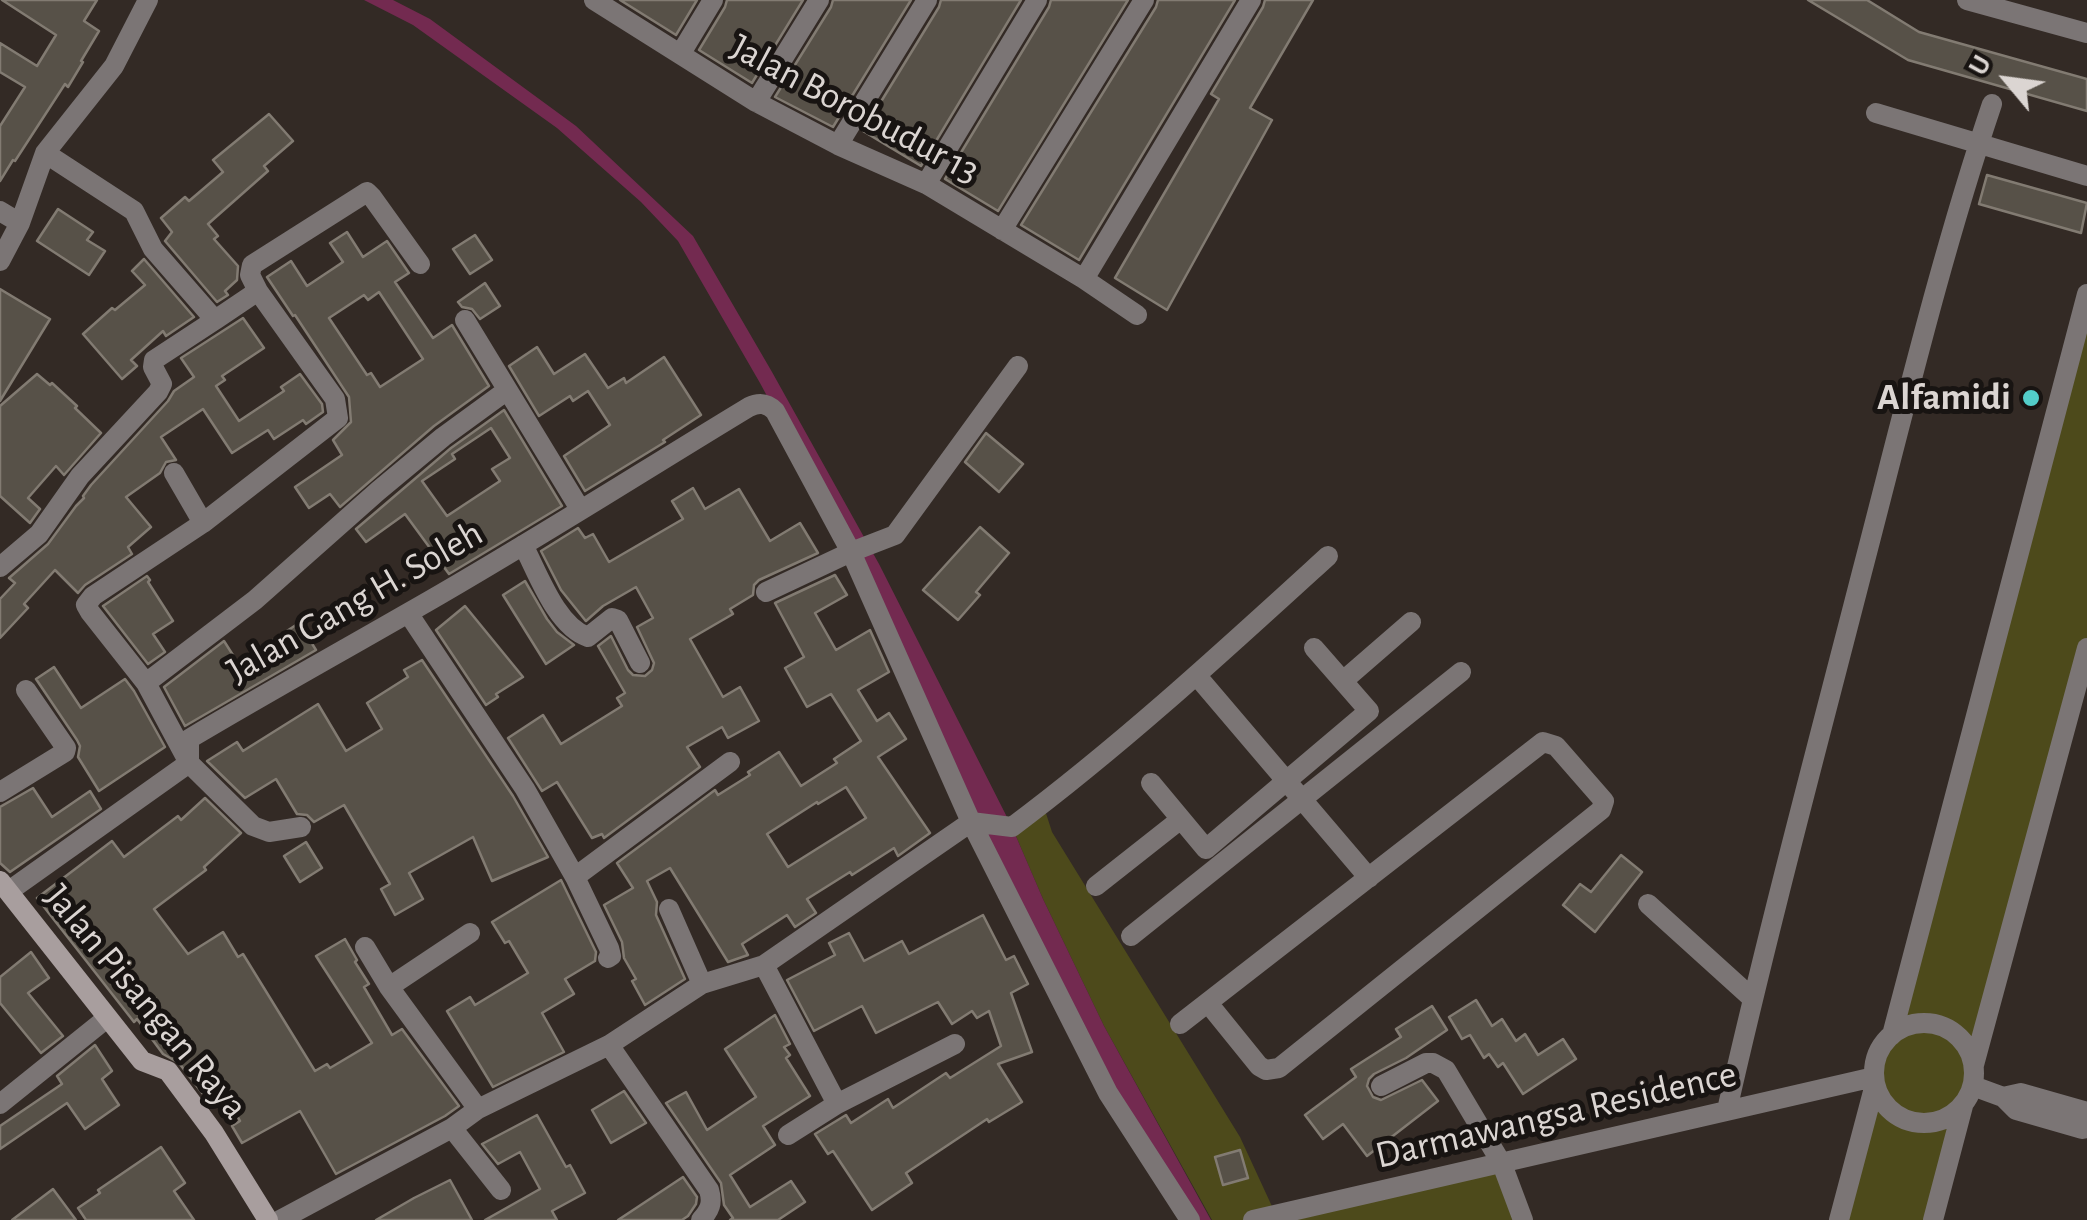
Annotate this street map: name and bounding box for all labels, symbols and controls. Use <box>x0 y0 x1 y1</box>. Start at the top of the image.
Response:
street label: Jalan Borobudur 13 <box>723 24 987 194</box>
north arrow <box>1957 30 2057 130</box>
text: U <box>1964 51 1997 80</box>
place label: Alfamidi <box>1877 375 2011 421</box>
marker: Alfamidi <box>2020 387 2042 409</box>
street label: Jalan Gang H. Soleh <box>219 510 491 694</box>
street label: Jalan Pisangan Raya <box>35 875 257 1129</box>
street label: Darmawangsa Residence <box>1371 1051 1741 1179</box>

